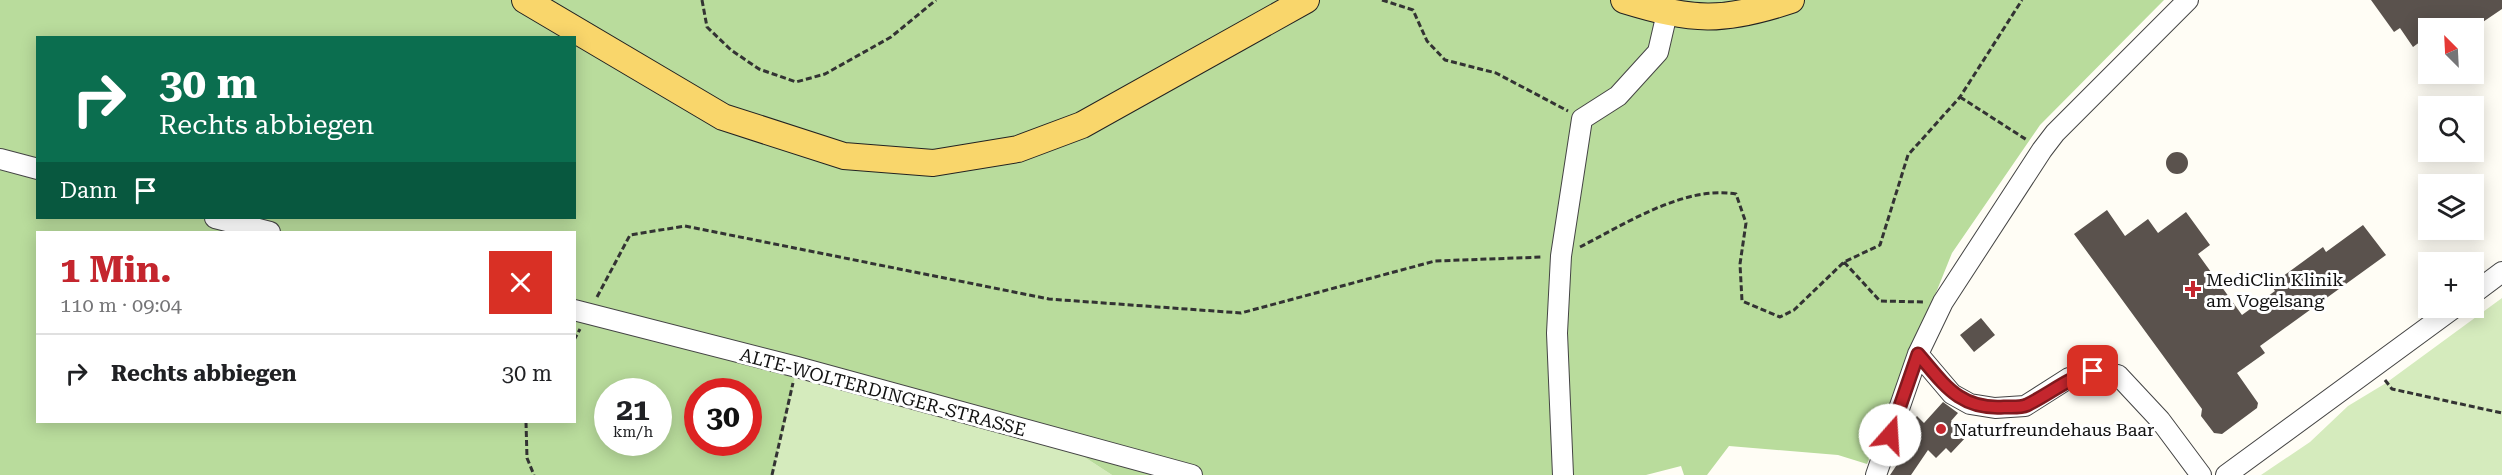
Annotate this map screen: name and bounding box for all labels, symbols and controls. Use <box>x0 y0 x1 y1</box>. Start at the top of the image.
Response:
north arrow <box>2418 18 2484 84</box>
map controls <box>2418 18 2484 318</box>
text: 30 m <box>159 59 257 108</box>
icon: right <box>60 60 138 138</box>
button: search <box>2418 96 2484 162</box>
text: Rechts abbiegen <box>159 109 374 141</box>
icon: arrive <box>129 174 162 207</box>
button: layers <box>2418 174 2484 240</box>
text: Dann <box>60 178 117 203</box>
text: 1 Min. <box>60 249 171 291</box>
button: close <box>489 251 552 314</box>
button: + <box>2418 252 2484 318</box>
place label: MediClin Klinik am Vogelsang <box>2206 269 2344 311</box>
marker: MediClin Klinik am Vogelsang <box>2184 280 2202 298</box>
text: 110 m · 09:04 <box>60 293 182 317</box>
street label: ALTE-WOLTERDINGER-STRASSE <box>738 344 1028 440</box>
pin <box>2067 345 2118 396</box>
icon: arrive <box>2076 354 2109 387</box>
icon: right <box>60 357 93 390</box>
text: Rechts abbiegen <box>111 361 297 386</box>
text: 30 m <box>502 361 552 386</box>
speed limit sign: 30 <box>684 378 762 456</box>
text: 21 <box>616 392 650 427</box>
position arrow <box>1858 403 1922 467</box>
place label: Naturfreundehaus Baar <box>1953 419 2155 440</box>
marker: Naturfreundehaus Baar <box>1934 422 1948 436</box>
text: km/h <box>613 423 653 441</box>

